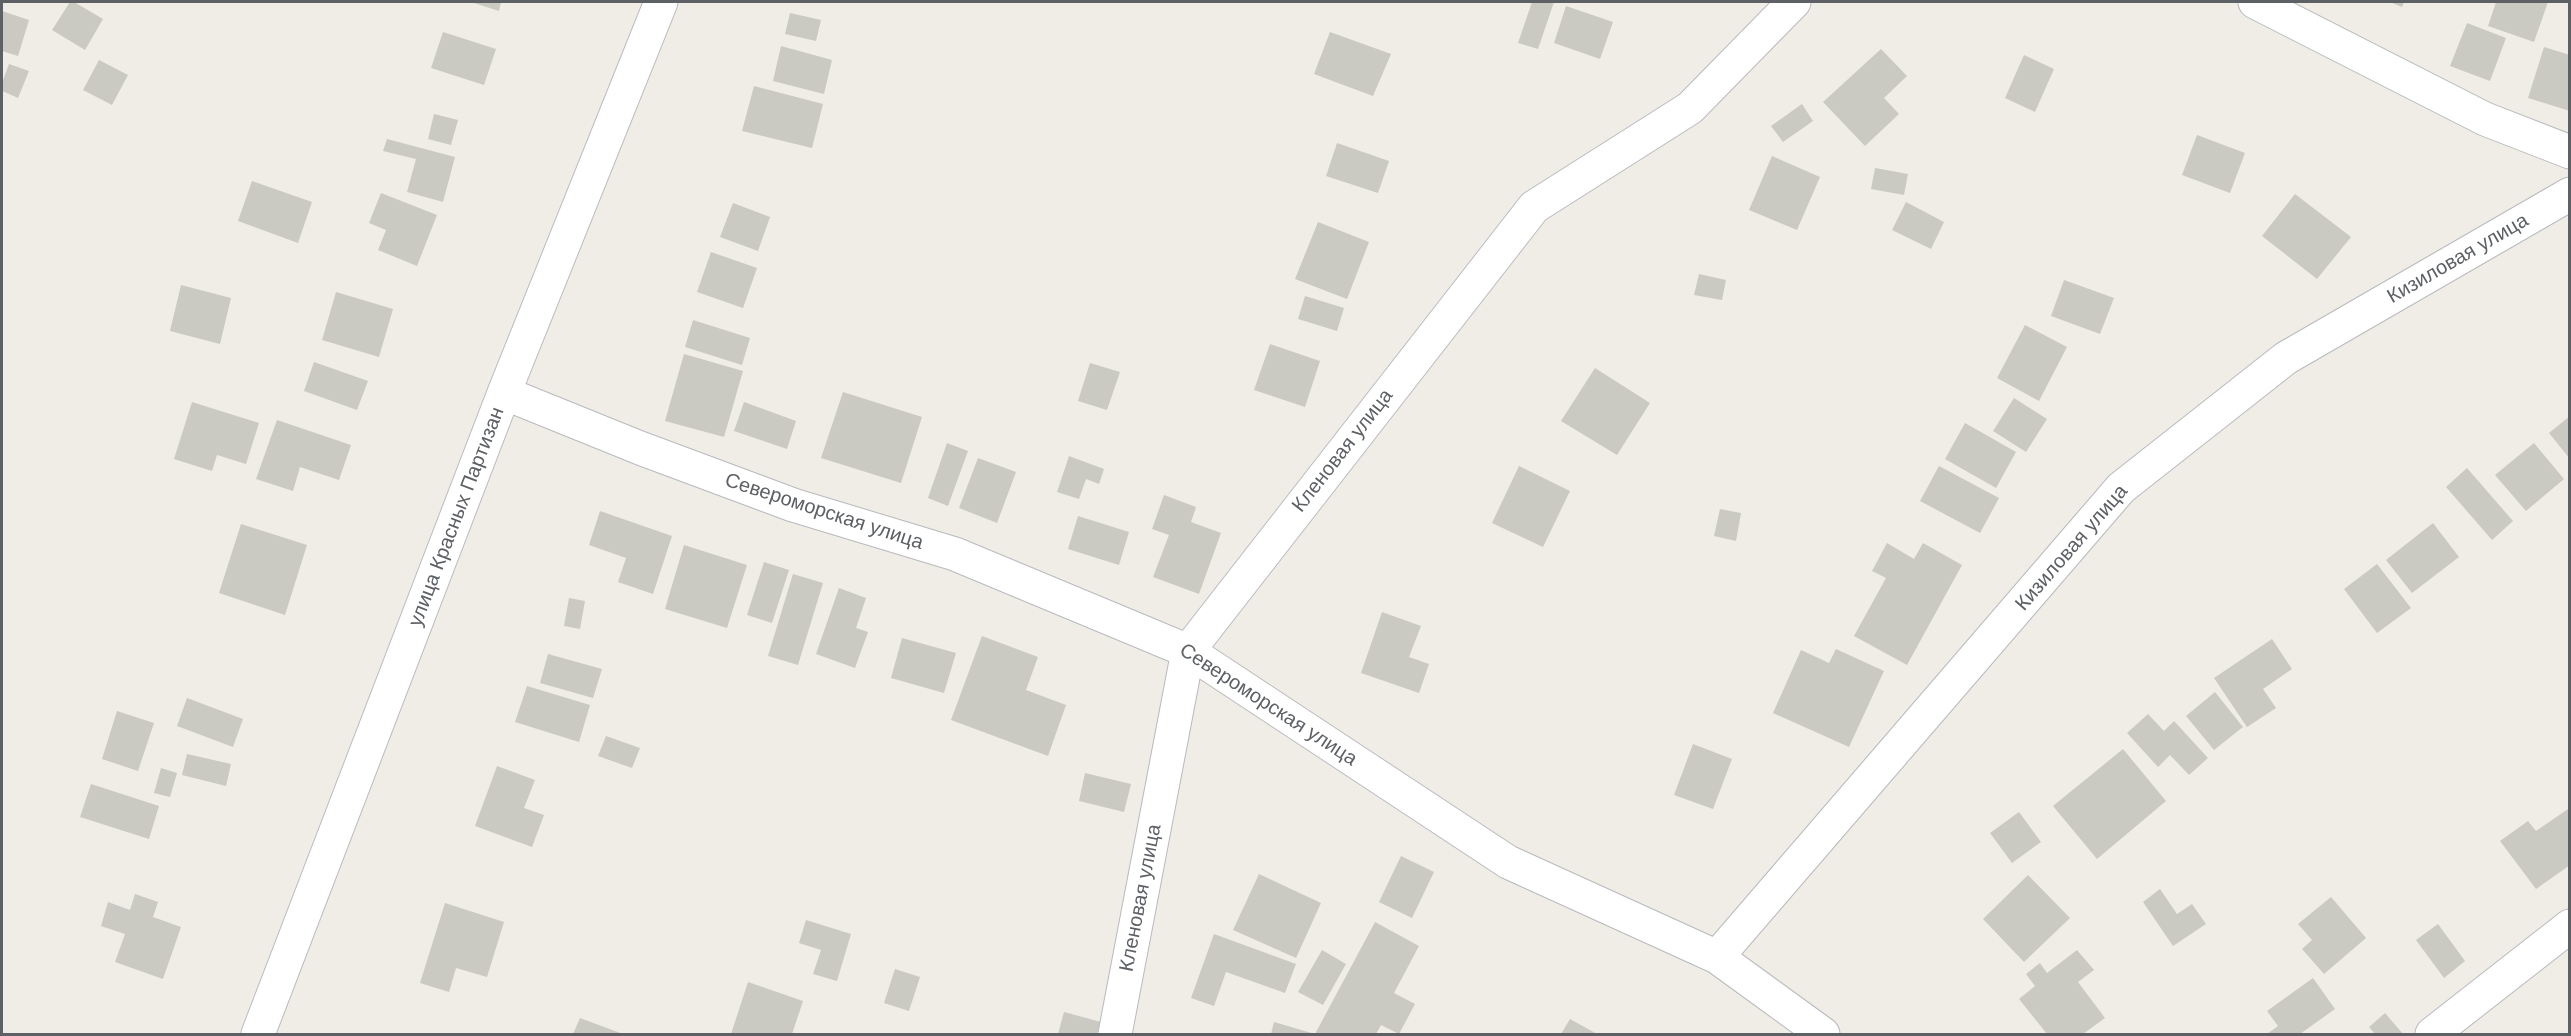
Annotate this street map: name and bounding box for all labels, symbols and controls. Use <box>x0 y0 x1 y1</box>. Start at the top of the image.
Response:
street label: Кизиловая улица <box>2383 209 2533 309</box>
street label: Кленовая улица <box>1288 385 1398 517</box>
street label: улица Красных Партизан <box>404 404 510 630</box>
street label: Североморская улица <box>722 469 926 555</box>
street label: Кизиловая улица <box>2011 480 2133 616</box>
street label: Североморская улица <box>1175 639 1361 771</box>
street label: Кленовая улица <box>1115 822 1167 974</box>

